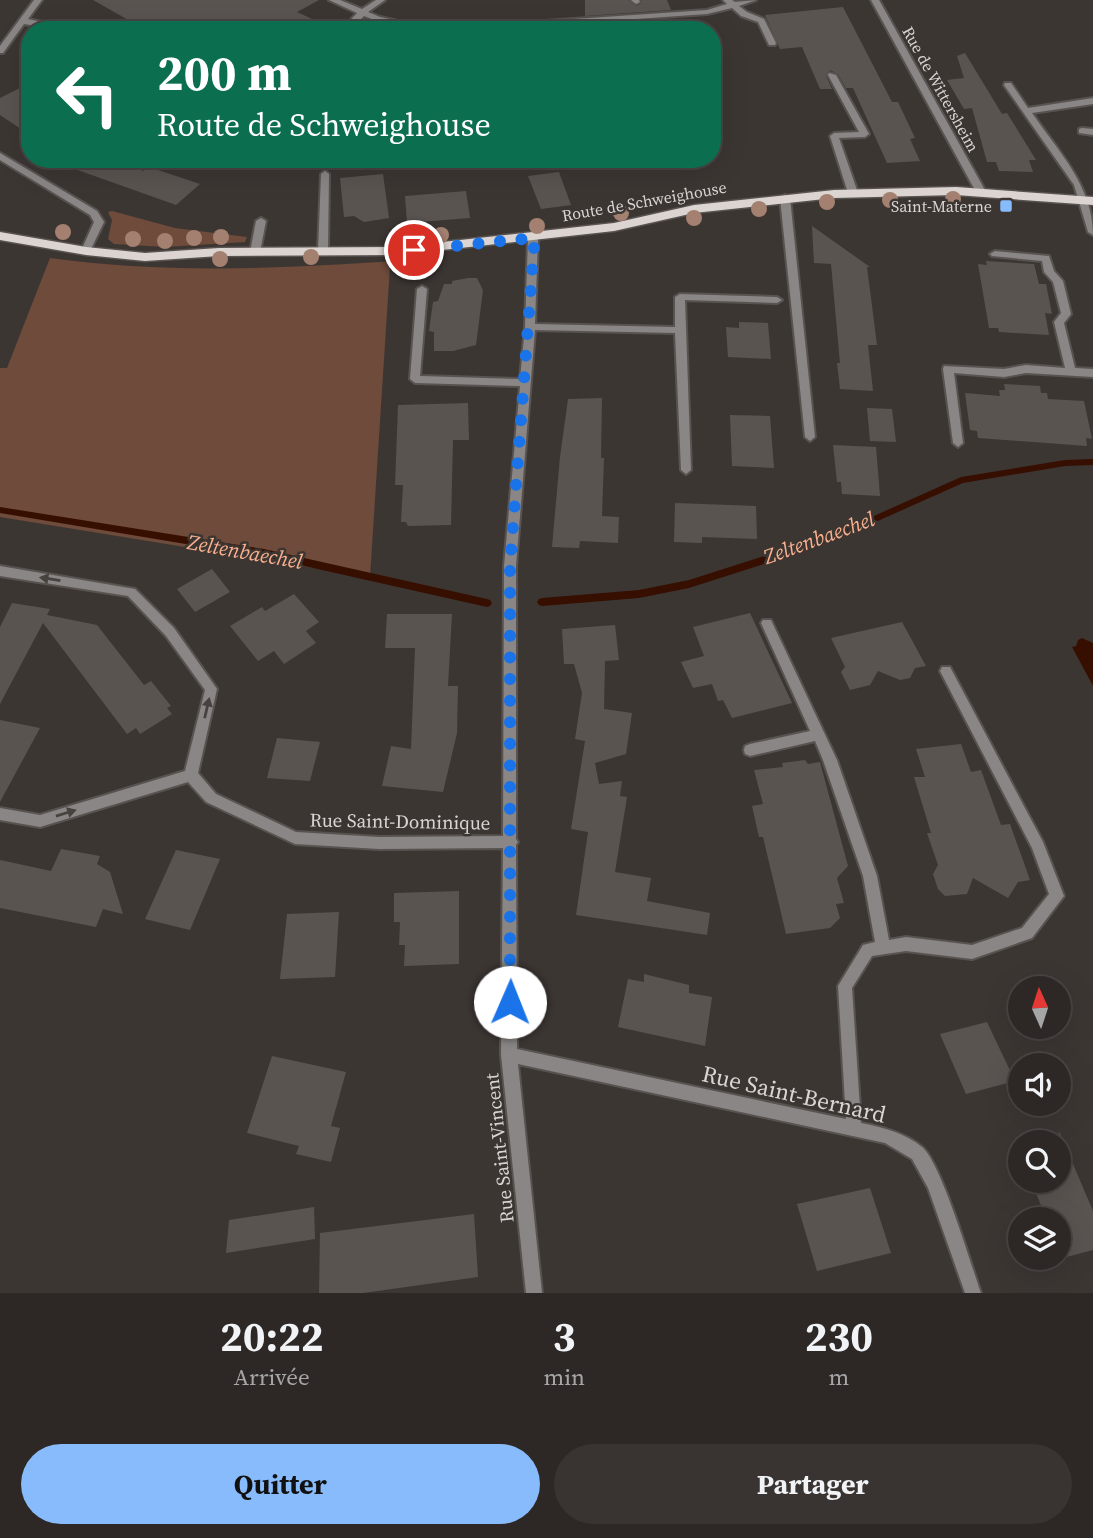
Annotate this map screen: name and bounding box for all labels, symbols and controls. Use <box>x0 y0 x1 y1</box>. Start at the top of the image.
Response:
street label: Rue de Wittersheim <box>897 22 985 156</box>
text: 200 m <box>157 39 292 106</box>
icon: left <box>42 49 133 140</box>
text: Route de Schweighouse <box>157 103 491 147</box>
street label: Route de Schweighouse <box>560 176 728 226</box>
place label: Saint-Materne <box>891 195 992 217</box>
marker: Saint-Materne <box>998 198 1014 214</box>
pin <box>384 220 444 280</box>
icon: arrive <box>395 231 433 269</box>
water label: Zeltenbaechel <box>758 504 879 571</box>
water label: Zeltenbaechel <box>184 527 305 576</box>
one-way arrow <box>39 573 61 584</box>
one-way arrow <box>201 697 212 719</box>
street label: Rue Saint-Dominique <box>309 806 491 836</box>
one-way arrow <box>56 807 77 818</box>
position arrow <box>473 965 547 1039</box>
north arrow <box>1008 976 1071 1040</box>
map controls <box>1008 976 1071 1270</box>
button: sound <box>1008 1053 1071 1116</box>
street label: Rue Saint-Bernard <box>699 1057 889 1131</box>
street label: Rue Saint-Vincent <box>478 1071 520 1224</box>
button: search <box>1008 1130 1071 1193</box>
button: layers <box>1008 1207 1071 1270</box>
text: 20:22 <box>220 1307 324 1365</box>
text: 3 <box>553 1307 576 1365</box>
text: 230 <box>805 1307 873 1365</box>
text: Arrivée <box>234 1361 310 1393</box>
text: min <box>543 1361 585 1393</box>
text: m <box>829 1361 849 1393</box>
button: Quitter <box>21 1444 540 1524</box>
button: Partager <box>554 1444 1072 1524</box>

